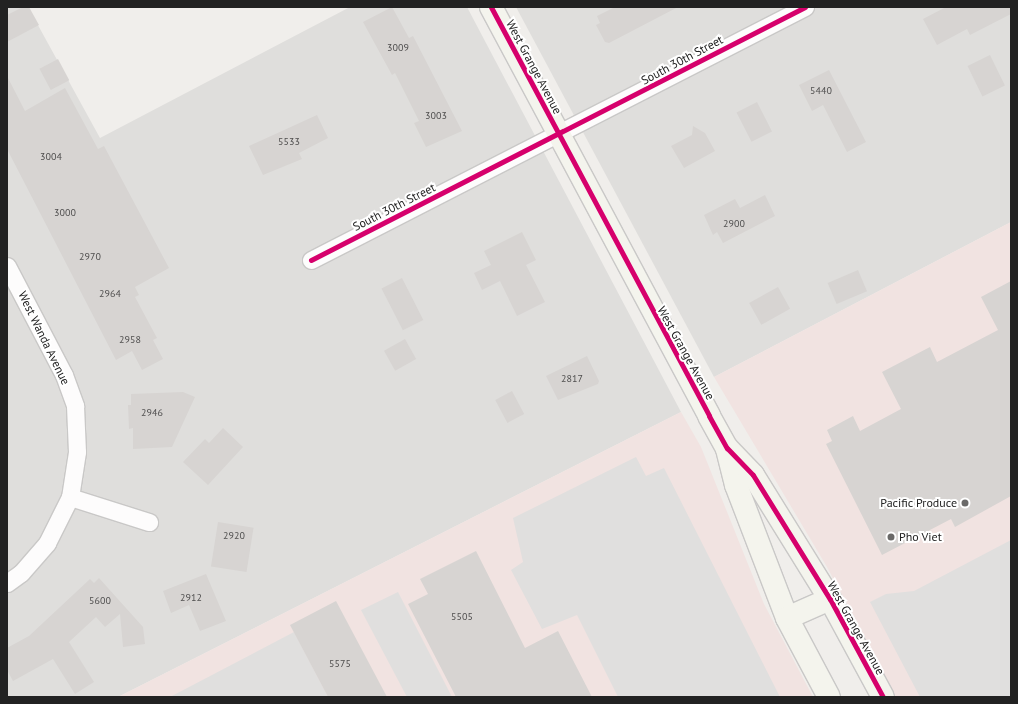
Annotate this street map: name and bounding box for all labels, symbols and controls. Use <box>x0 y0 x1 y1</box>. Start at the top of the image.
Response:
street label: West Grange Avenue <box>503 17 565 117</box>
street label: South 30th Street <box>639 32 725 88</box>
house number: 3009 <box>387 42 409 54</box>
house number: 5440 <box>810 85 832 97</box>
house number: 3003 <box>425 110 447 122</box>
house number: 5533 <box>278 136 300 148</box>
house number: 3004 <box>40 151 62 163</box>
street label: South 30th Street <box>350 180 438 234</box>
house number: 3000 <box>54 207 76 219</box>
house number: 2900 <box>723 218 745 230</box>
house number: 2970 <box>79 251 101 263</box>
house number: 2964 <box>99 288 121 300</box>
street label: West Wanda Avenue <box>15 289 73 387</box>
street label: West Grange Avenue <box>654 304 718 402</box>
house number: 2958 <box>119 334 141 346</box>
house number: 2817 <box>561 373 583 385</box>
house number: 2946 <box>141 407 163 419</box>
place label: Pacific Produce <box>880 496 957 510</box>
marker: Pacific Produce <box>960 498 970 508</box>
house number: 2920 <box>223 530 245 542</box>
place label: Pho Viet <box>899 530 942 544</box>
marker: Pho Viet <box>886 532 896 542</box>
street label: West Grange Avenue <box>824 579 888 677</box>
house number: 2912 <box>180 592 202 604</box>
house number: 5600 <box>89 595 111 607</box>
house number: 5505 <box>451 611 473 623</box>
house number: 5575 <box>329 658 351 670</box>

